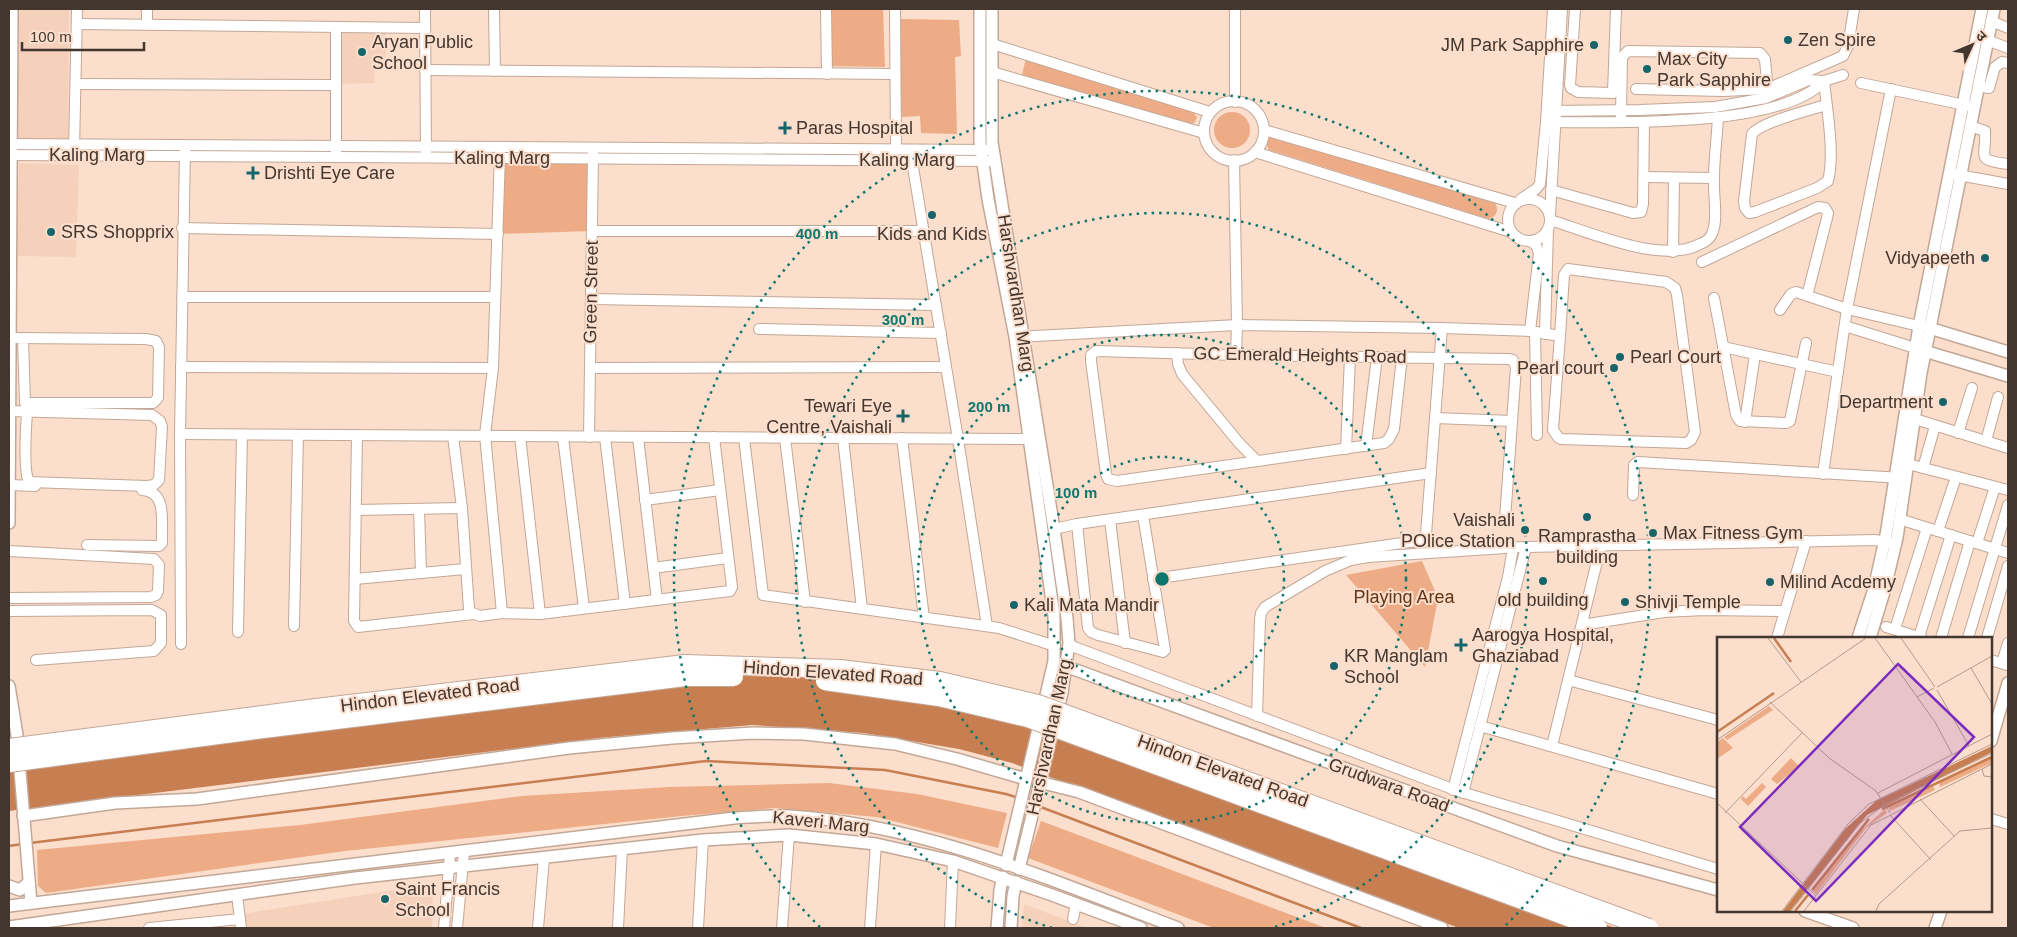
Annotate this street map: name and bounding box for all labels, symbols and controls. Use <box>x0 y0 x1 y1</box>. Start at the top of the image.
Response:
scale bar <box>22 20 145 52</box>
north arrow <box>1947 20 1997 70</box>
text: उ <box>1973 27 1991 45</box>
text: 100 m <box>30 28 72 45</box>
place label: Zen Spire <box>1798 30 1876 50</box>
place label: Aryan Public School <box>372 32 473 73</box>
marker: Zen Spire <box>1782 34 1794 46</box>
place label: JM Park Sapphire <box>1441 35 1584 55</box>
marker: JM Park Sapphire <box>1588 39 1600 51</box>
marker: Aryan Public School <box>356 46 368 58</box>
place label: Max City Park Sapphire <box>1657 49 1771 90</box>
marker: Max City Park Sapphire <box>1641 63 1653 75</box>
place label: Paras Hospital <box>796 118 913 138</box>
marker: Paras Hospital <box>778 121 792 135</box>
street label: Kaling Marg <box>49 145 145 165</box>
street label: Kaling Marg <box>454 148 550 168</box>
street label: Kaling Marg <box>859 150 955 170</box>
place label: Drishti Eye Care <box>264 163 395 183</box>
marker: Drishti Eye Care <box>246 166 260 180</box>
marker: Kids and Kids <box>926 209 938 221</box>
street label: Harshvardhan Marg <box>994 213 1038 373</box>
place label: SRS Shopprix <box>61 222 174 242</box>
place label: Kids and Kids <box>877 224 987 244</box>
text: 400 m <box>796 225 838 242</box>
marker: SRS Shopprix <box>45 226 57 238</box>
street label: Green Street <box>580 240 602 344</box>
place label: Vidyapeeth <box>1885 248 1975 268</box>
marker: Vidyapeeth <box>1979 252 1991 264</box>
text: 300 m <box>882 311 924 328</box>
street label: GC Emerald Heights Road <box>1193 343 1407 367</box>
place label: Pearl Court <box>1630 347 1721 367</box>
marker: Pearl Court <box>1614 351 1626 363</box>
place label: Pearl court <box>1517 358 1604 378</box>
marker: Pearl court <box>1608 362 1620 374</box>
place label: Department <box>1839 392 1933 412</box>
place label: Tewari Eye Centre, Vaishali <box>766 396 892 437</box>
marker: Department <box>1937 396 1949 408</box>
text: 200 m <box>968 398 1010 415</box>
marker: Tewari Eye Centre, Vaishali <box>896 409 910 423</box>
text: 100 m <box>1055 484 1097 501</box>
place label: Vaishali POlice Station <box>1401 510 1515 551</box>
marker: Ramprastha building <box>1581 511 1593 523</box>
place label: Max Fitness Gym <box>1663 523 1803 543</box>
marker: Vaishali POlice Station <box>1519 524 1531 536</box>
place label: Ramprastha building <box>1538 526 1637 567</box>
marker: Max Fitness Gym <box>1647 527 1659 539</box>
centre of rings <box>1153 570 1171 588</box>
place label: Milind Acdemy <box>1780 572 1896 592</box>
marker: old building <box>1537 575 1549 587</box>
marker: Milind Acdemy <box>1764 576 1776 588</box>
park label: Playing Area <box>1353 587 1456 607</box>
place label: old building <box>1497 590 1589 610</box>
place label: Shivji Temple <box>1635 592 1741 612</box>
place label: Kali Mata Mandir <box>1024 595 1159 615</box>
marker: Shivji Temple <box>1619 596 1631 608</box>
marker: Kali Mata Mandir <box>1008 599 1020 611</box>
place label: Aarogya Hospital, Ghaziabad <box>1472 625 1614 666</box>
inset map <box>1717 637 1992 912</box>
marker: Aarogya Hospital, Ghaziabad <box>1454 638 1468 652</box>
place label: KR Manglam School <box>1344 646 1448 687</box>
street label: Hindon Elevated Road <box>742 657 924 689</box>
street label: Harshvardhan Marg <box>1023 657 1075 817</box>
marker: KR Manglam School <box>1328 660 1340 672</box>
street label: Hindon Elevated Road <box>339 674 521 716</box>
street label: Hindon Elevated Road <box>1135 731 1311 811</box>
street label: Grudwara Road <box>1326 754 1452 816</box>
street label: Kaveri Marg <box>772 807 870 837</box>
place label: Saint Francis School <box>395 879 500 920</box>
marker: Saint Francis School <box>379 893 391 905</box>

